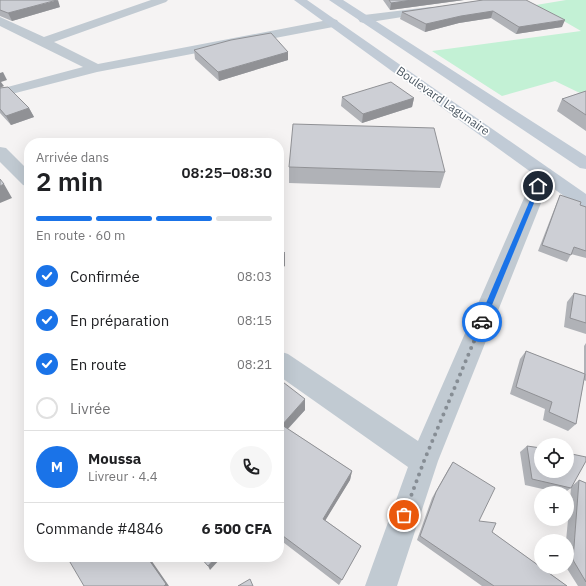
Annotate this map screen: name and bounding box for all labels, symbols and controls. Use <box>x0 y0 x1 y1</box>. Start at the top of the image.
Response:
street label: Boulevard Lagunaire <box>394 63 493 139</box>
text: Arrivée dans <box>36 149 109 166</box>
text: 08:25–08:30 <box>182 163 272 182</box>
text: 2 min <box>36 164 103 198</box>
pin <box>521 169 555 203</box>
icon: home <box>527 175 549 197</box>
text: En route · 60 m <box>36 227 125 244</box>
icon: check <box>36 265 58 287</box>
text: Confirmée <box>70 267 140 286</box>
text: 08:03 <box>237 268 272 285</box>
courier <box>462 302 502 342</box>
icon: check <box>36 309 58 331</box>
text: En préparation <box>70 311 169 330</box>
icon: car <box>471 311 493 333</box>
text: 08:15 <box>237 312 272 329</box>
icon: check <box>36 353 58 375</box>
text: En route <box>70 355 127 374</box>
text: 08:21 <box>237 356 272 373</box>
text: Livrée <box>70 399 111 418</box>
map controls <box>534 438 574 574</box>
button: locate <box>534 438 574 478</box>
button: phone <box>230 446 272 488</box>
text: Moussa <box>88 449 141 468</box>
text: M <box>51 457 63 476</box>
text: Livreur · 4.4 <box>88 468 158 485</box>
button: + <box>534 486 574 526</box>
pin <box>387 498 421 532</box>
icon: bag <box>393 504 415 526</box>
text: Commande #4846 <box>36 519 164 538</box>
text: 6 500 CFA <box>201 519 272 538</box>
button: − <box>534 534 574 574</box>

